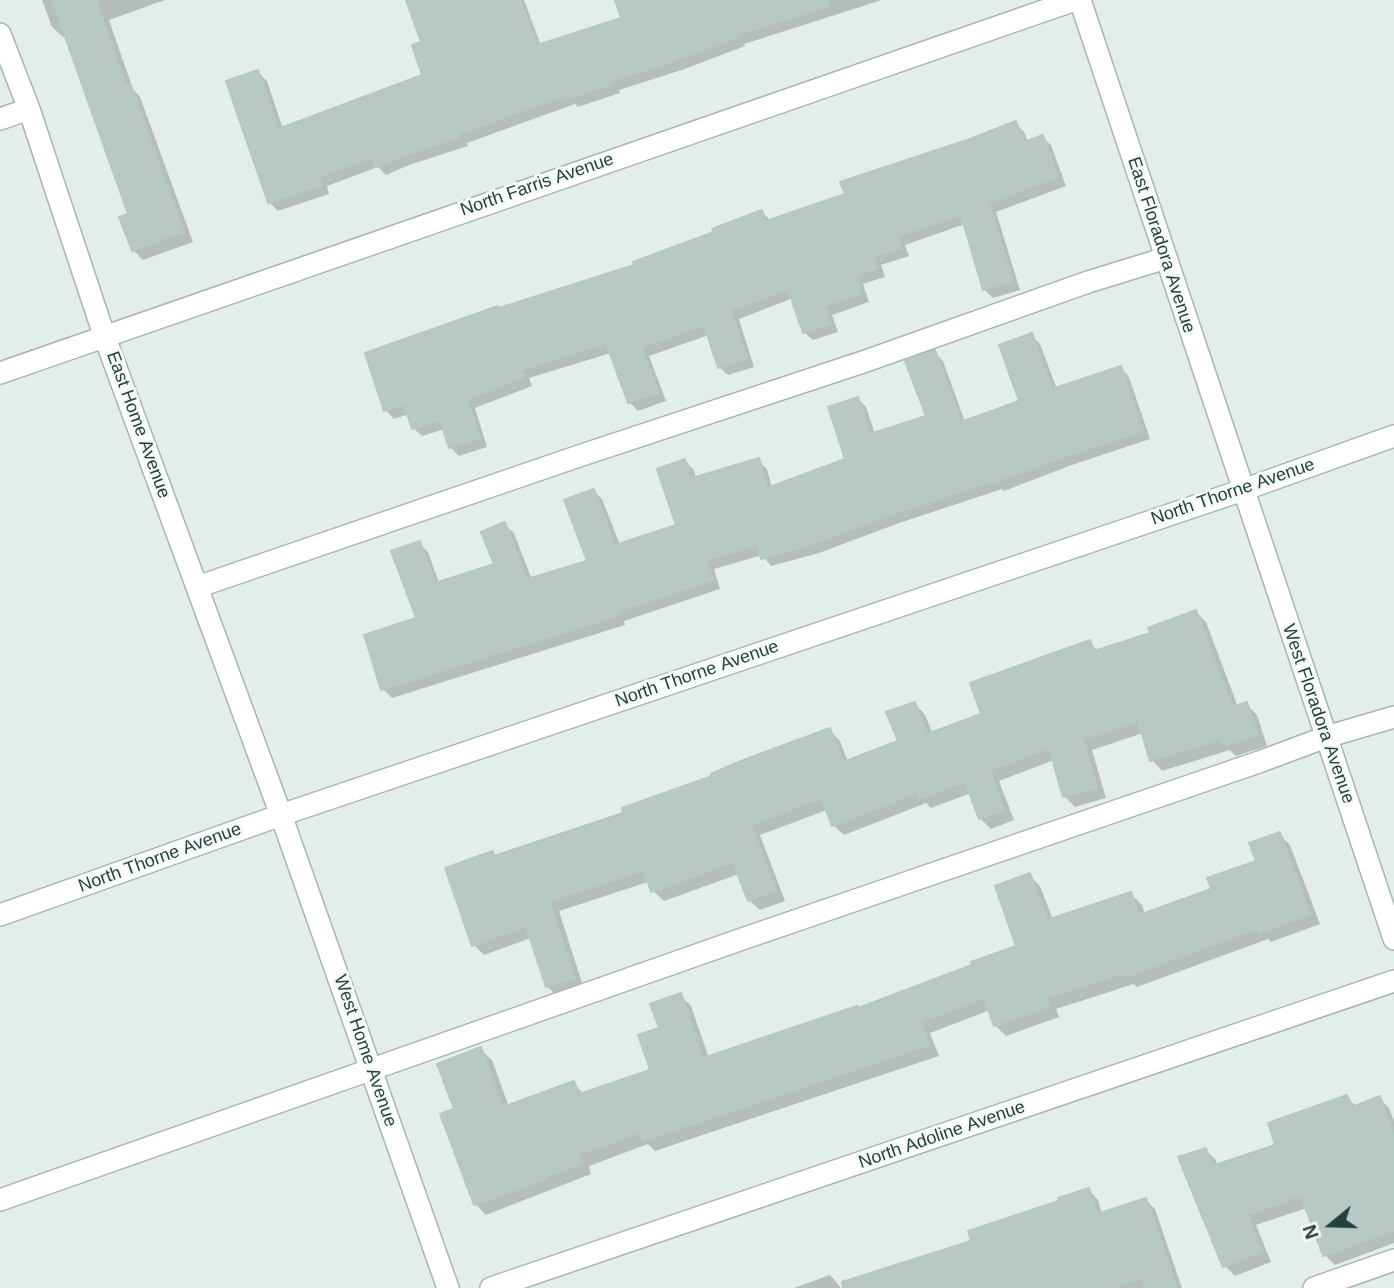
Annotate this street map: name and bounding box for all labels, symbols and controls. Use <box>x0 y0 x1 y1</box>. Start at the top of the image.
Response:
street label: North Farris Avenue <box>457 149 617 221</box>
street label: East Floradora Avenue <box>1122 154 1200 336</box>
street label: East Home Avenue <box>101 349 175 501</box>
street label: North Thorne Avenue <box>1148 454 1318 530</box>
street label: West Floradora Avenue <box>1277 621 1359 807</box>
street label: North Thorne Avenue <box>612 636 782 712</box>
street label: North Thorne Avenue <box>76 818 244 898</box>
street label: West Home Avenue <box>329 972 401 1130</box>
street label: North Adoline Avenue <box>856 1096 1028 1174</box>
north arrow <box>1296 1190 1366 1260</box>
text: N <box>1299 1222 1323 1242</box>

